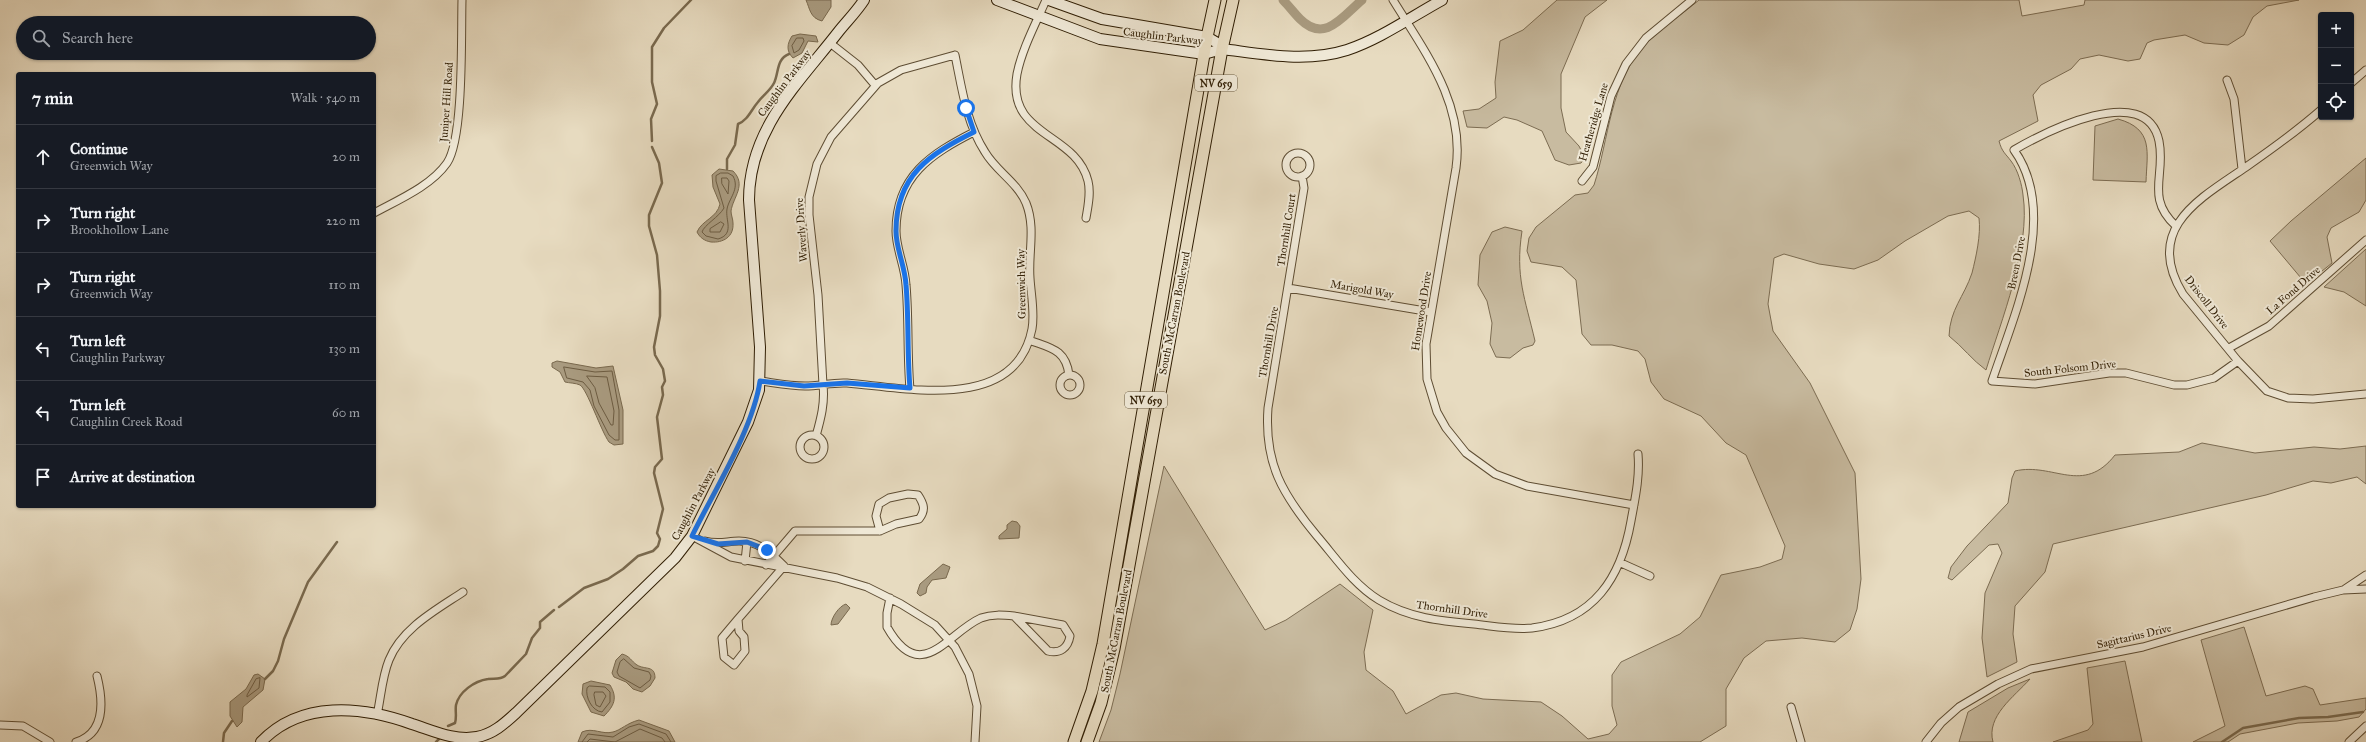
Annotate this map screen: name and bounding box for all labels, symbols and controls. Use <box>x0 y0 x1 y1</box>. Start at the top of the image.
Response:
map controls <box>2318 12 2354 120</box>
button: + <box>2318 12 2354 48</box>
search box <box>16 16 376 60</box>
street label: Caughlin Parkway <box>1122 25 1204 48</box>
icon: search <box>30 27 52 49</box>
text: Search here <box>62 29 133 47</box>
street label: Caughlin Parkway <box>755 47 814 119</box>
button: − <box>2318 48 2354 84</box>
street label: Juniper Hill Road <box>437 61 457 143</box>
road number: NV 659 <box>1195 75 1237 91</box>
street label: Heatheridge Lane <box>1576 81 1611 163</box>
button: locate <box>2318 84 2354 120</box>
text: 7 min <box>32 88 73 109</box>
text: Walk · 540 m <box>291 90 360 106</box>
route start <box>957 99 975 117</box>
text: Continue <box>70 140 128 158</box>
icon: ahead <box>32 146 54 168</box>
text: 20 m <box>332 149 360 165</box>
text: Greenwich Way <box>70 158 153 174</box>
street label: Thornhill Court <box>1274 193 1299 268</box>
street label: Waverly Drive <box>793 197 810 262</box>
text: Turn right <box>70 204 135 222</box>
icon: right <box>32 210 54 232</box>
text: 220 m <box>326 213 360 229</box>
text: Brookhollow Lane <box>70 222 169 238</box>
street label: Breen Drive <box>2005 235 2028 291</box>
street label: Greenwich Way <box>1014 248 1029 319</box>
street label: South McCarran Boulevard <box>1156 250 1193 376</box>
street label: La Fond Drive <box>2264 263 2323 317</box>
text: Turn right <box>70 268 135 286</box>
street label: Homewood Drive <box>1409 270 1434 352</box>
street label: Driscoll Drive <box>2182 273 2232 332</box>
icon: right <box>32 274 54 296</box>
text: 110 m <box>328 277 360 293</box>
street label: Marigold Way <box>1329 278 1396 302</box>
text: Greenwich Way <box>70 286 153 302</box>
street label: Thornhill Drive <box>1256 305 1281 379</box>
text: Turn left <box>70 332 126 350</box>
icon: left <box>32 338 54 360</box>
text: 130 m <box>328 341 360 357</box>
text: Caughlin Parkway <box>70 350 165 366</box>
street label: South Folsom Drive <box>2023 357 2117 380</box>
road number: NV 659 <box>1125 392 1167 408</box>
text: Turn left <box>70 396 126 414</box>
icon: left <box>32 402 54 424</box>
text: 60 m <box>332 405 360 421</box>
text: Caughlin Creek Road <box>70 414 182 430</box>
street label: Caughlin Parkway <box>669 465 718 543</box>
icon: arrive <box>32 466 54 488</box>
text: Arrive at destination <box>70 468 195 486</box>
route end <box>758 541 776 559</box>
street label: South McCarran Boulevard <box>1098 568 1135 694</box>
street label: Thornhill Drive <box>1415 598 1489 621</box>
street label: Sagittarius Drive <box>2095 621 2173 651</box>

